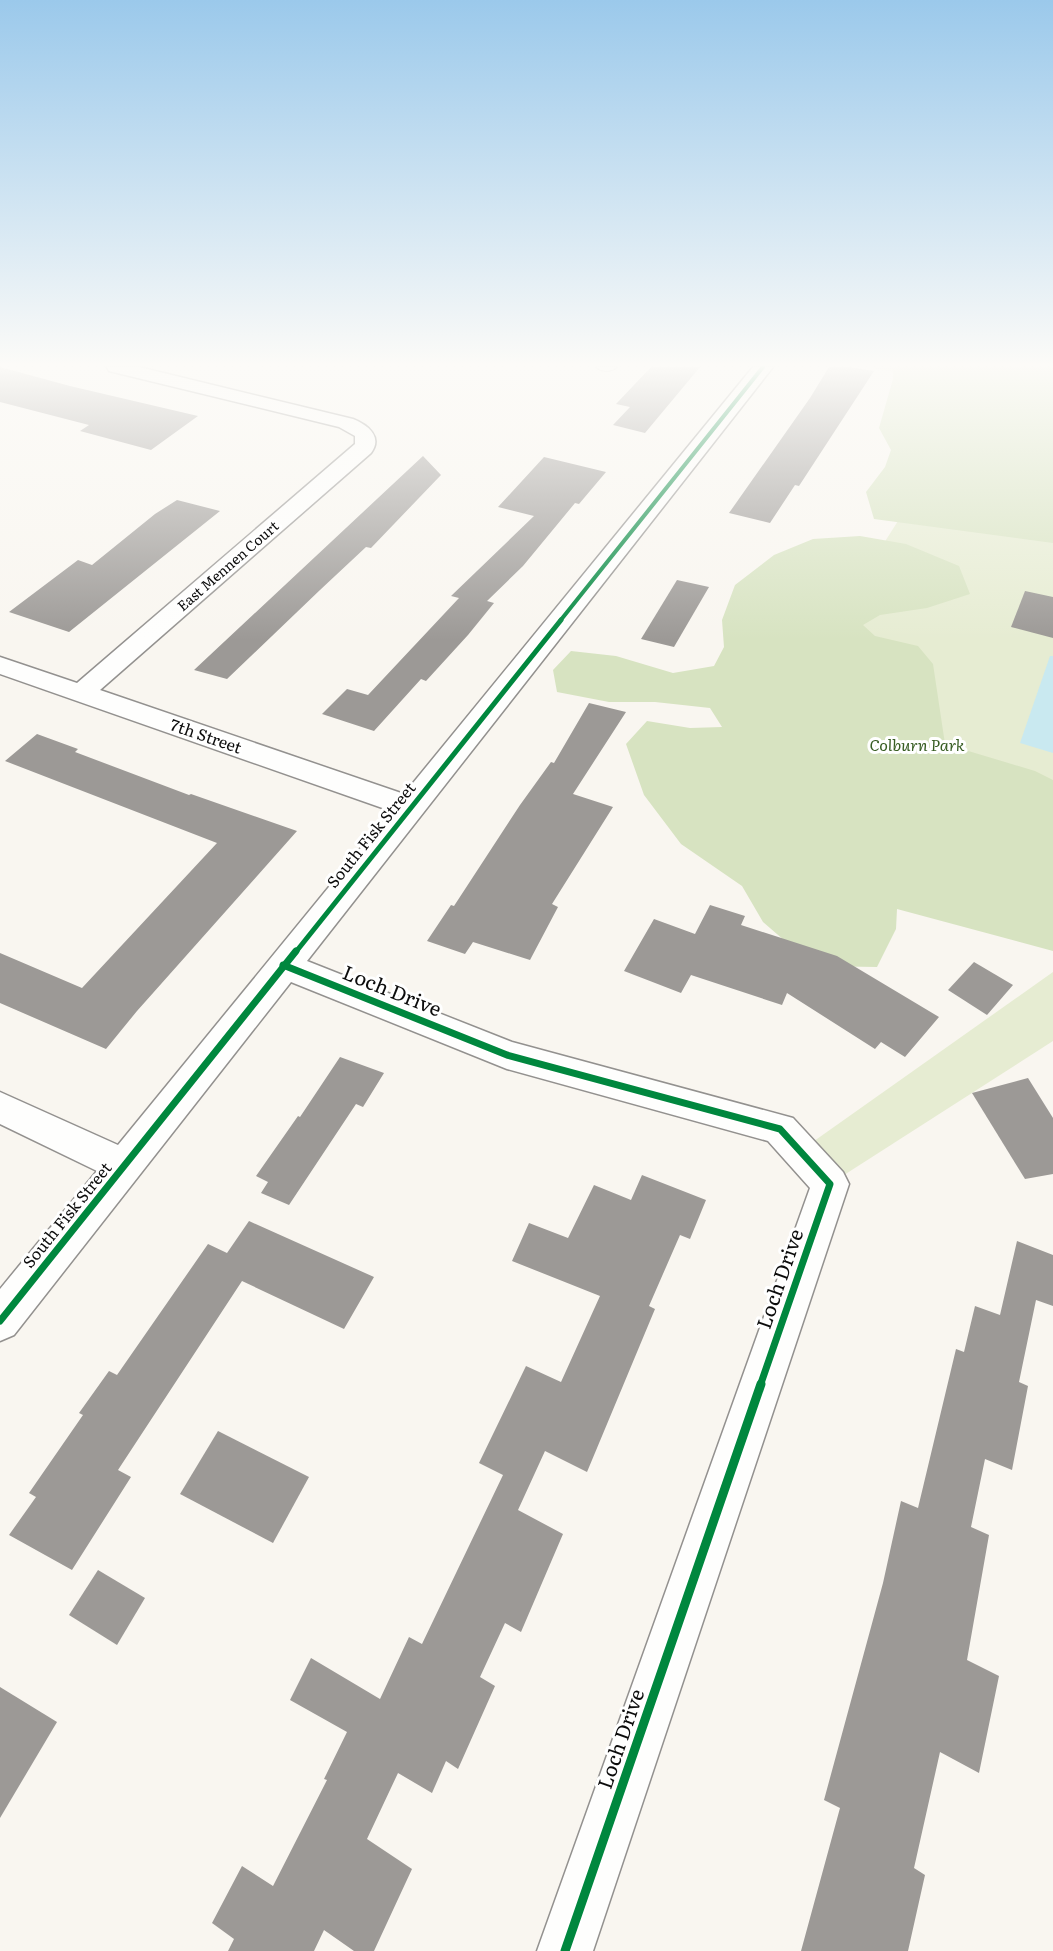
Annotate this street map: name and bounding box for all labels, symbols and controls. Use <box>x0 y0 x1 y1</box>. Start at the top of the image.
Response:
street label: East Mennen Court <box>172 515 283 615</box>
street label: 7th Street <box>167 712 246 759</box>
park label: Colburn Park <box>869 732 965 756</box>
street label: South Fisk Street <box>320 776 421 892</box>
street label: Loch Drive <box>339 956 447 1023</box>
street label: South Fisk Street <box>16 1156 117 1272</box>
street label: Loch Drive <box>747 1224 809 1332</box>
street label: Loch Drive <box>588 1684 650 1792</box>

